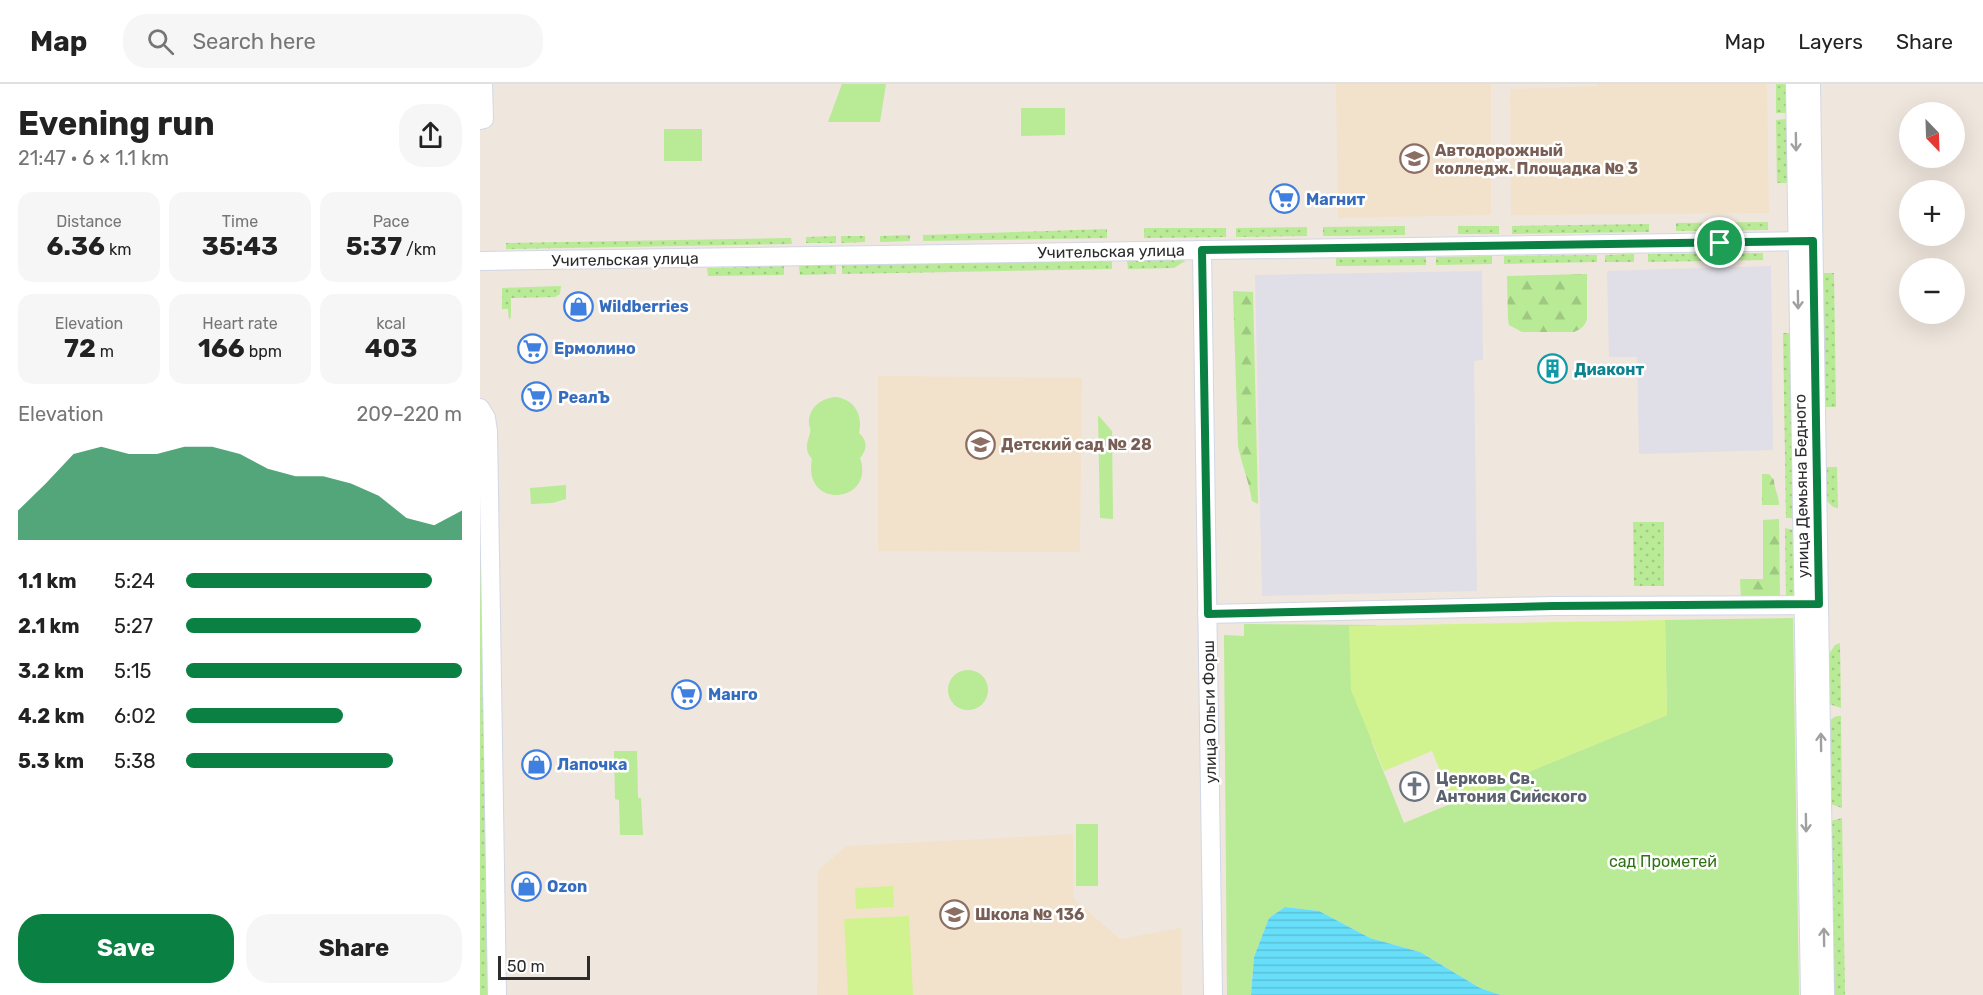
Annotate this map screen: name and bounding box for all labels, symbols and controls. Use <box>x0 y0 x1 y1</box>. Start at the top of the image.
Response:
search box <box>123 14 543 68</box>
text: Map <box>30 25 87 58</box>
icon: search <box>144 25 177 58</box>
text: Search here <box>192 28 316 55</box>
text: Map <box>1724 29 1765 54</box>
text: Layers <box>1798 29 1863 54</box>
text: Share <box>1896 29 1953 54</box>
north arrow <box>1899 102 1965 168</box>
map controls <box>1899 102 1965 324</box>
text: Evening run <box>18 104 215 143</box>
button: share <box>399 104 462 167</box>
one-way arrow <box>1790 132 1802 152</box>
place label: Автодорожный колледж. Площадка № 3 <box>1435 141 1638 178</box>
school or university icon: Автодорожный колледж. Площадка № 3 <box>1398 143 1430 175</box>
text: 21:47 · 6 × 1.1 km <box>18 146 169 170</box>
button: + <box>1899 180 1965 246</box>
supermarket icon: Магнит <box>1269 183 1301 215</box>
place label: Магнит <box>1306 190 1365 209</box>
text: Distance <box>56 212 122 231</box>
text: Time <box>222 212 258 231</box>
text: Pace <box>373 212 409 231</box>
pin <box>1694 217 1745 268</box>
icon: arrive <box>1703 226 1736 259</box>
text: 6.36 <box>47 231 105 262</box>
text: 35:43 <box>202 231 278 262</box>
text: 5:37 <box>346 231 402 262</box>
text: km <box>105 240 131 259</box>
text: /km <box>402 240 436 259</box>
street label: Учительская улица <box>1037 241 1185 262</box>
street label: Учительская улица <box>551 249 699 270</box>
button: − <box>1899 258 1965 324</box>
shop icon: Wildberries <box>562 290 594 322</box>
one-way arrow <box>1792 290 1804 310</box>
place label: Wildberries <box>599 297 689 316</box>
text: Elevation <box>55 314 123 333</box>
text: Heart rate <box>202 314 278 333</box>
text: kcal <box>376 314 406 333</box>
supermarket icon: Ермолино <box>517 332 549 364</box>
text: 72 <box>64 333 96 364</box>
text: 166 <box>198 333 245 364</box>
text: 403 <box>365 333 417 364</box>
place label: Ермолино <box>554 339 636 358</box>
text: m <box>96 342 114 361</box>
text: bpm <box>245 342 282 361</box>
building icon: Диаконт <box>1537 353 1569 385</box>
place label: Диаконт <box>1574 360 1644 379</box>
supermarket icon: РеалЪ <box>521 381 553 413</box>
place label: РеалЪ <box>558 388 610 407</box>
street label: улица Демьяна Бедного <box>1790 394 1813 578</box>
text: Elevation <box>18 402 104 426</box>
text: 209–220 m <box>356 402 462 426</box>
school or university icon: Детский сад № 28 <box>964 428 996 460</box>
place label: Детский сад № 28 <box>1001 435 1152 454</box>
text: 1.1 km <box>18 569 77 593</box>
text: 5:24 <box>114 569 155 593</box>
text: 2.1 km <box>18 614 80 638</box>
text: 5:27 <box>114 614 153 638</box>
street label: улица Ольги Форш <box>1199 640 1220 784</box>
text: 3.2 km <box>18 659 84 683</box>
text: 5:15 <box>114 659 151 683</box>
supermarket icon: Манго <box>671 678 703 710</box>
place label: Манго <box>708 685 758 704</box>
text: 4.2 km <box>18 704 84 728</box>
text: 6:02 <box>114 704 156 728</box>
one-way arrow <box>1815 732 1827 752</box>
shop icon: Лапочка <box>520 748 552 780</box>
text: 5.3 km <box>18 749 84 773</box>
text: 5:38 <box>114 749 156 773</box>
place label: Лапочка <box>557 755 627 774</box>
place label: Церковь Св. Антония Сийского <box>1436 769 1587 806</box>
church icon: Церковь Св. Антония Сийского <box>1399 771 1431 803</box>
one-way arrow <box>1800 813 1812 833</box>
park label: сад Прометей <box>1609 852 1717 871</box>
shop icon: Ozon <box>510 870 542 902</box>
place label: Ozon <box>547 877 587 896</box>
school or university icon: Школа № 136 <box>938 898 970 930</box>
place label: Школа № 136 <box>975 905 1085 924</box>
button: Save <box>18 914 234 983</box>
button: Share <box>246 914 462 983</box>
one-way arrow <box>1818 927 1830 947</box>
scale bar <box>498 953 590 980</box>
text: 50 m <box>507 957 545 976</box>

